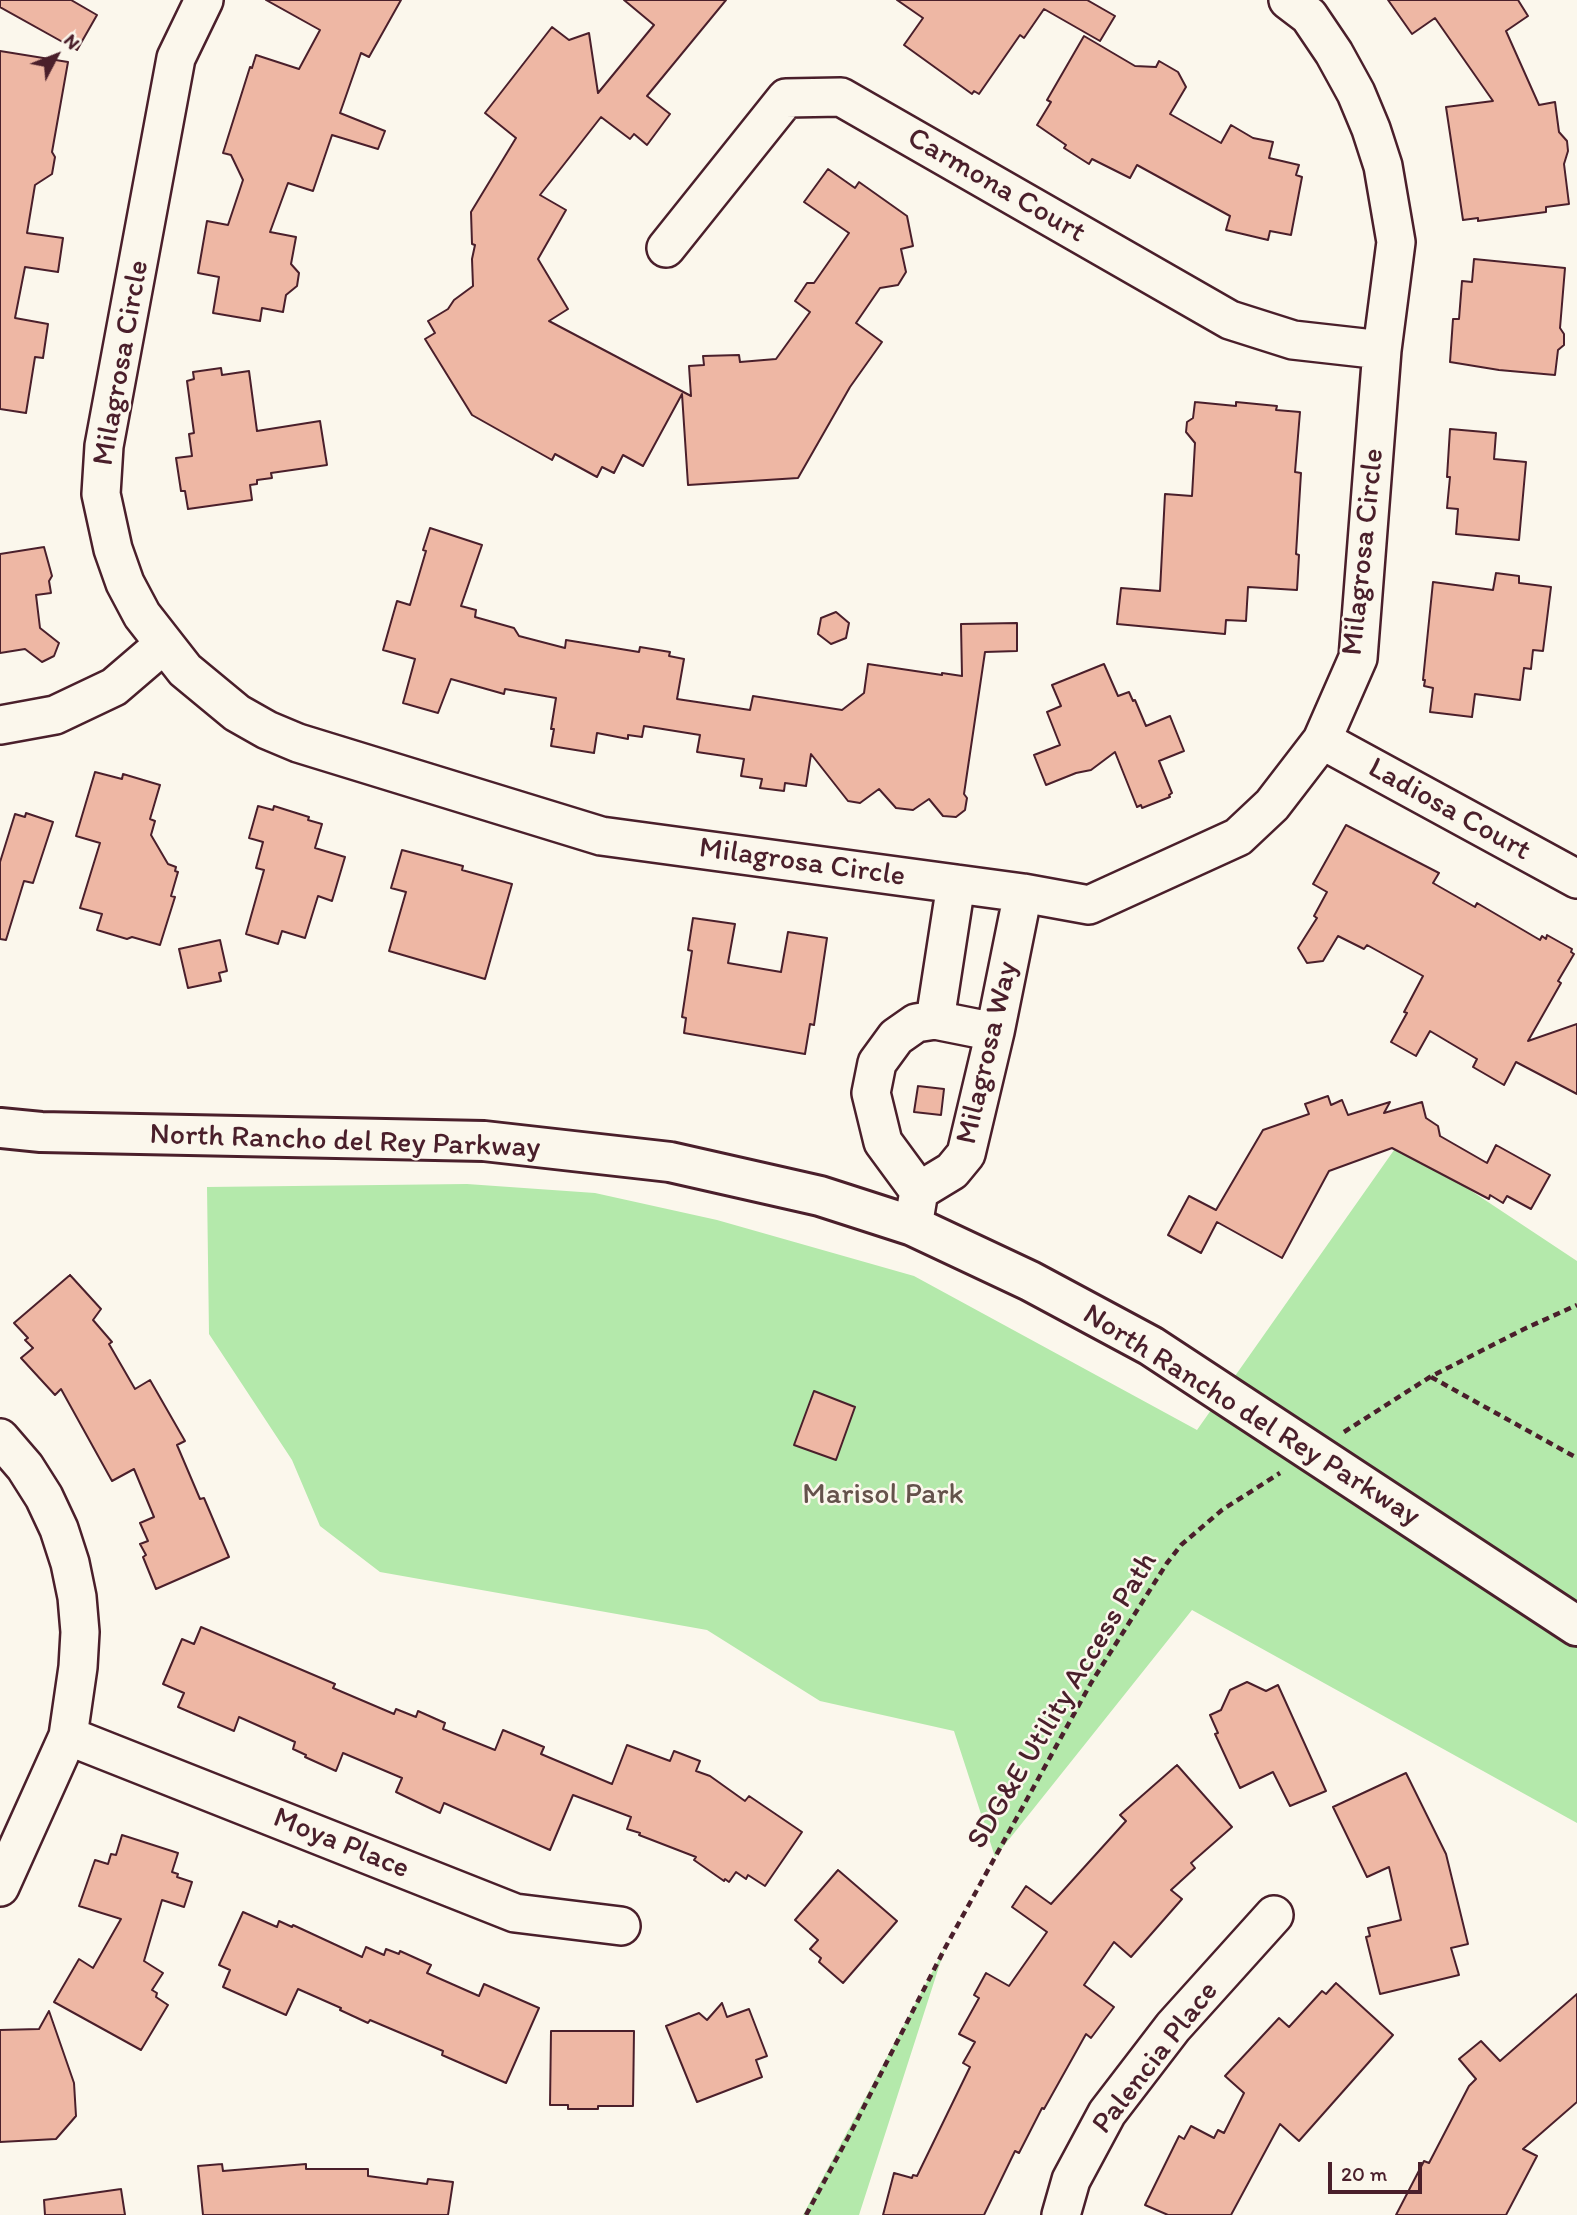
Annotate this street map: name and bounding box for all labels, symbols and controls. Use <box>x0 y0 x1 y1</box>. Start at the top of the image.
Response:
north arrow <box>21 21 91 91</box>
text: N <box>59 29 85 54</box>
street label: Carmona Court <box>901 120 1091 252</box>
street label: Milagrosa Circle <box>86 258 158 468</box>
street label: Milagrosa Circle <box>1335 447 1393 657</box>
street label: Ladiosa Court <box>1361 751 1537 869</box>
street label: Milagrosa Circle <box>697 831 907 895</box>
street label: Milagrosa Way <box>949 958 1027 1148</box>
street label: North Rancho del Rey Parkway <box>149 1117 541 1167</box>
street label: North Rancho del Rey Parkway <box>1076 1297 1426 1535</box>
park label: Marisol Park <box>802 1477 964 1513</box>
street label: SDG&E Utility Access Path <box>960 1546 1166 1856</box>
street label: Moya Place <box>268 1800 414 1888</box>
street label: Palencia Place <box>1085 1975 1227 2141</box>
scale bar <box>1332 2148 1426 2192</box>
text: 20 m <box>1341 2161 1387 2186</box>

